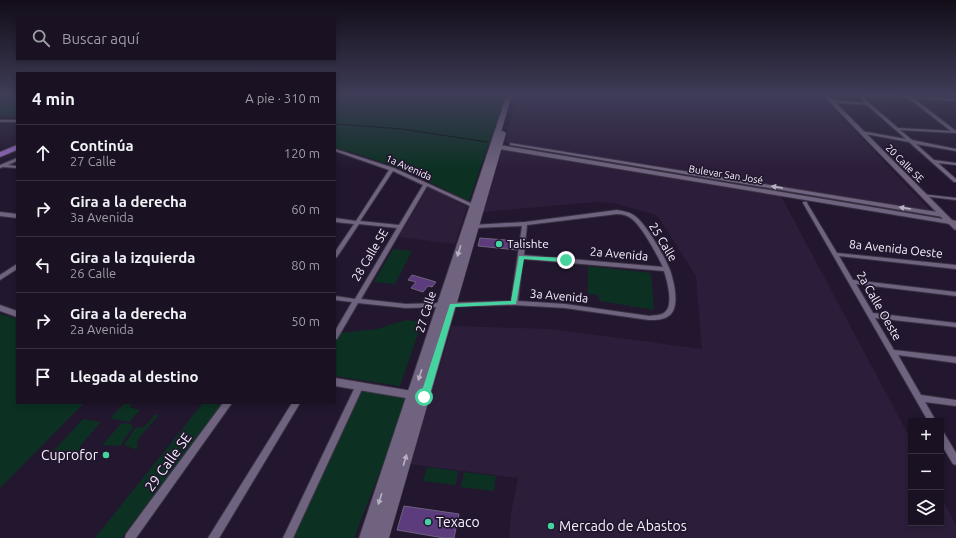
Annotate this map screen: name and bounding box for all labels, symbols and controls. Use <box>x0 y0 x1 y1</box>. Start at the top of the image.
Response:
search box <box>16 16 336 60</box>
icon: search <box>30 27 52 49</box>
text: Buscar aquí <box>62 30 139 47</box>
text: 4 min <box>32 89 75 108</box>
text: A pie · 310 m <box>245 91 320 105</box>
text: Continúa <box>70 137 134 154</box>
icon: ahead <box>32 142 54 164</box>
street label: 20 Calle SE <box>884 142 926 185</box>
text: 120 m <box>284 146 320 160</box>
street label: 1a Avenida <box>384 152 433 182</box>
text: 27 Calle <box>70 154 116 168</box>
street label: Bulevar San José <box>688 163 764 186</box>
one-way arrow <box>770 184 783 190</box>
text: Gira a la derecha <box>70 193 187 210</box>
icon: right <box>32 198 54 220</box>
text: 60 m <box>291 202 320 216</box>
one-way arrow <box>899 205 911 211</box>
text: 3a Avenida <box>70 210 134 224</box>
street label: 25 Calle <box>647 220 680 263</box>
street label: 28 Calle SE <box>349 226 390 283</box>
place label: Talishte <box>507 237 549 250</box>
street label: 8a Avenida Oeste <box>849 237 943 260</box>
marker: Talishte <box>494 239 504 249</box>
street label: 2a Avenida <box>589 244 649 263</box>
one-way arrow <box>456 246 462 258</box>
text: Gira a la izquierda <box>70 249 196 266</box>
route end <box>557 251 575 269</box>
icon: left <box>32 254 54 276</box>
text: 80 m <box>291 258 320 272</box>
text: 26 Calle <box>70 266 116 280</box>
street label: 2a Calle Oeste <box>854 269 904 342</box>
street label: 3a Avenida <box>529 286 589 305</box>
street label: 27 Calle <box>413 290 438 334</box>
text: Gira a la derecha <box>70 305 187 322</box>
icon: right <box>32 310 54 332</box>
text: 50 m <box>291 314 320 328</box>
text: 2a Avenida <box>70 322 134 336</box>
icon: arrive <box>32 366 54 388</box>
text: Llegada al destino <box>70 368 199 385</box>
one-way arrow <box>417 370 423 382</box>
route start <box>415 388 433 406</box>
map controls <box>908 418 944 526</box>
button: + <box>908 418 944 454</box>
street label: 29 Calle SE <box>141 430 195 494</box>
place label: Cuprofor <box>41 447 99 463</box>
marker: Cuprofor <box>101 450 111 460</box>
one-way arrow <box>402 454 408 466</box>
button: − <box>908 454 944 490</box>
button: layers <box>908 490 944 526</box>
one-way arrow <box>376 493 382 505</box>
place label: Texaco <box>436 514 480 530</box>
marker: Texaco <box>423 517 433 527</box>
place label: Mercado de Abastos <box>559 518 687 534</box>
marker: Mercado de Abastos <box>546 521 556 531</box>

